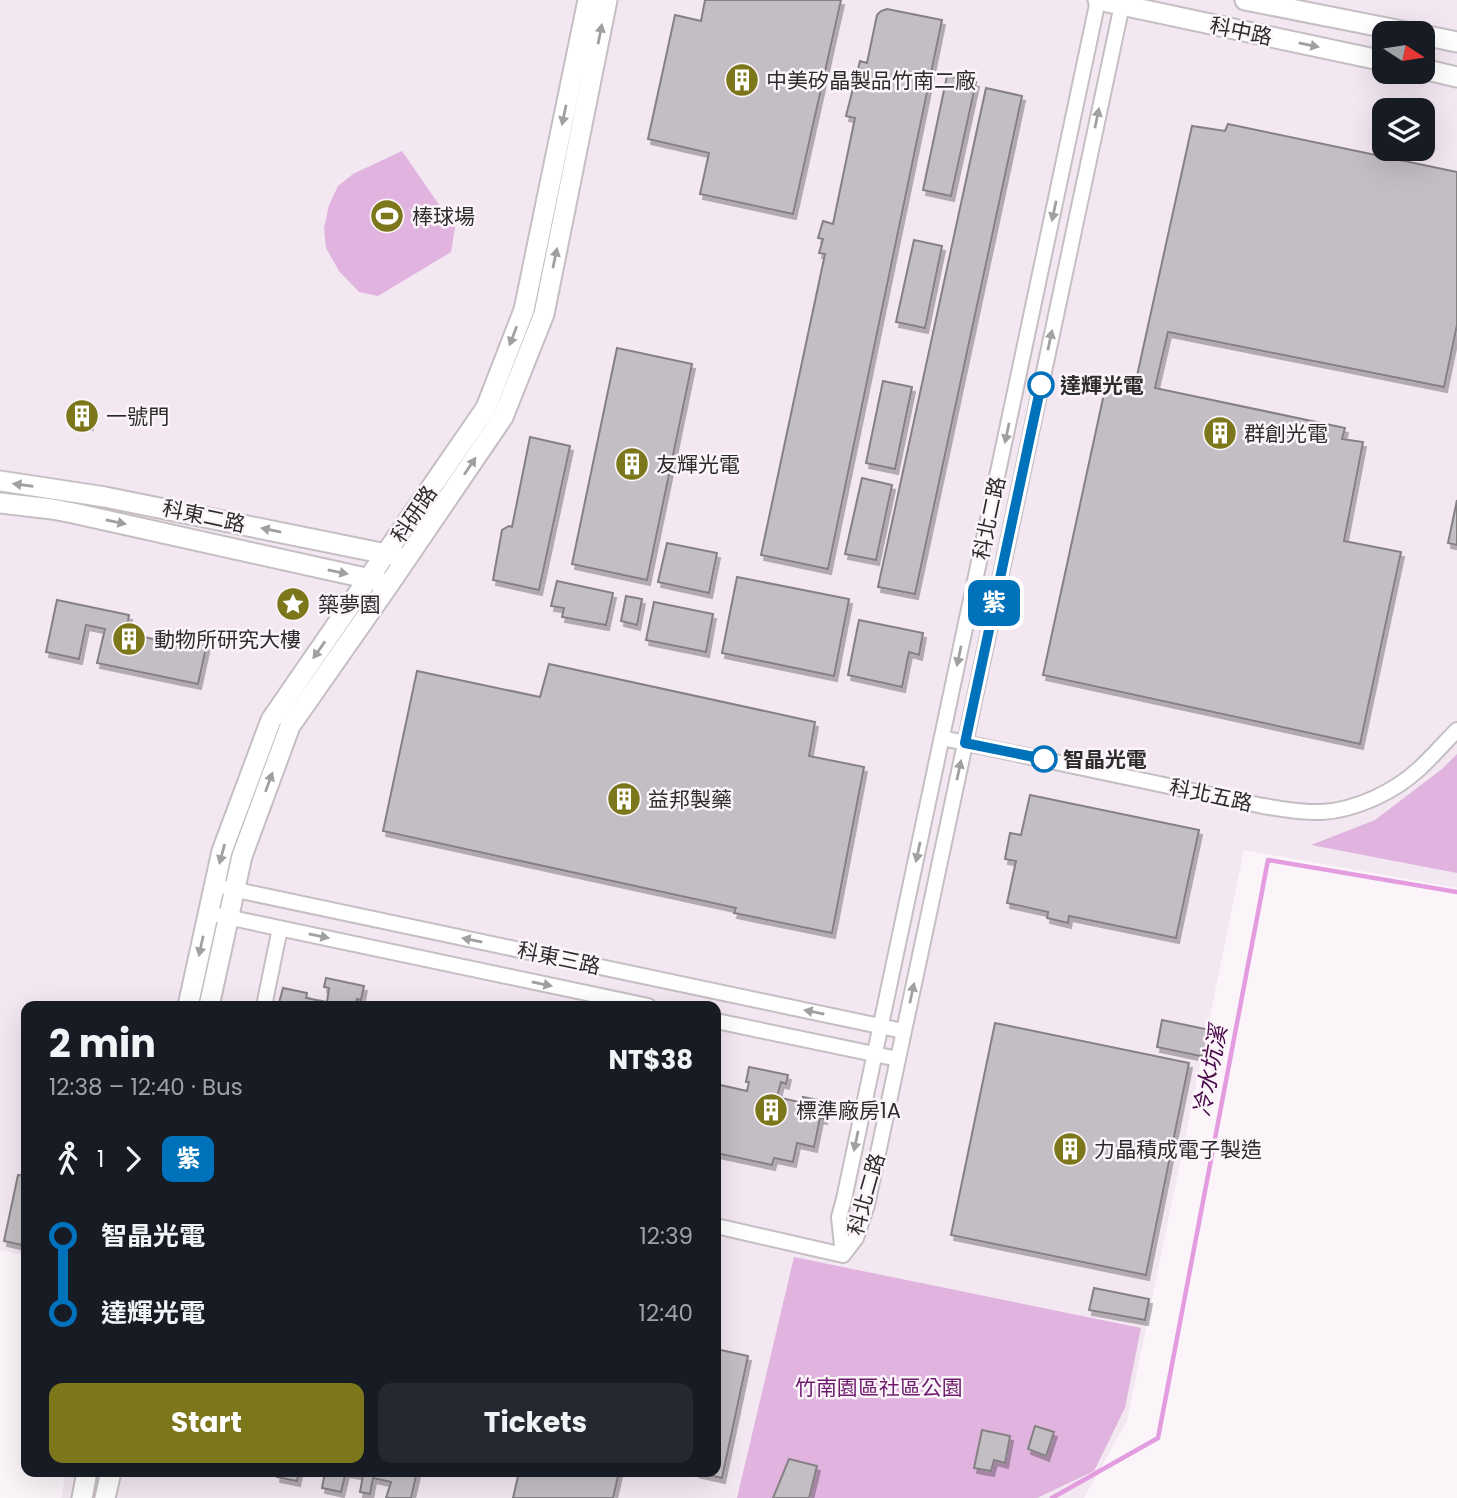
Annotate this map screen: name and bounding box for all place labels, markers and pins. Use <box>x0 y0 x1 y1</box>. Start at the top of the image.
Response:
building icon: 中美矽晶製品竹南二廠 <box>723 61 761 99</box>
place label: 中美矽晶製品竹南二廠 <box>766 66 976 95</box>
sports icon: 棒球場 <box>368 197 406 235</box>
place label: 棒球場 <box>412 202 475 231</box>
place label: 達輝光電 <box>1060 371 1144 400</box>
marker: 達輝光電 <box>1028 372 1054 398</box>
building icon: 一號門 <box>63 397 101 435</box>
place label: 一號門 <box>106 402 169 431</box>
building icon: 群創光電 <box>1201 414 1239 452</box>
place label: 群創光電 <box>1244 419 1328 448</box>
building icon: 友輝光電 <box>613 445 651 483</box>
place label: 友輝光電 <box>656 450 740 479</box>
place icon: 築夢園 <box>274 585 312 623</box>
place label: 築夢園 <box>318 590 381 619</box>
building icon: 動物所研究大樓 <box>110 620 148 658</box>
place label: 動物所研究大樓 <box>154 625 301 654</box>
place label: 智晶光電 <box>1063 745 1147 774</box>
marker: 智晶光電 <box>1031 746 1057 772</box>
building icon: 益邦製藥 <box>605 780 643 818</box>
place label: 益邦製藥 <box>648 785 732 814</box>
building icon: 標準廠房1A <box>752 1091 790 1129</box>
place label: 標準廠房1A <box>796 1096 901 1125</box>
building icon: 力晶積成電子製造 <box>1051 1130 1089 1168</box>
place label: 力晶積成電子製造 <box>1094 1135 1262 1164</box>

